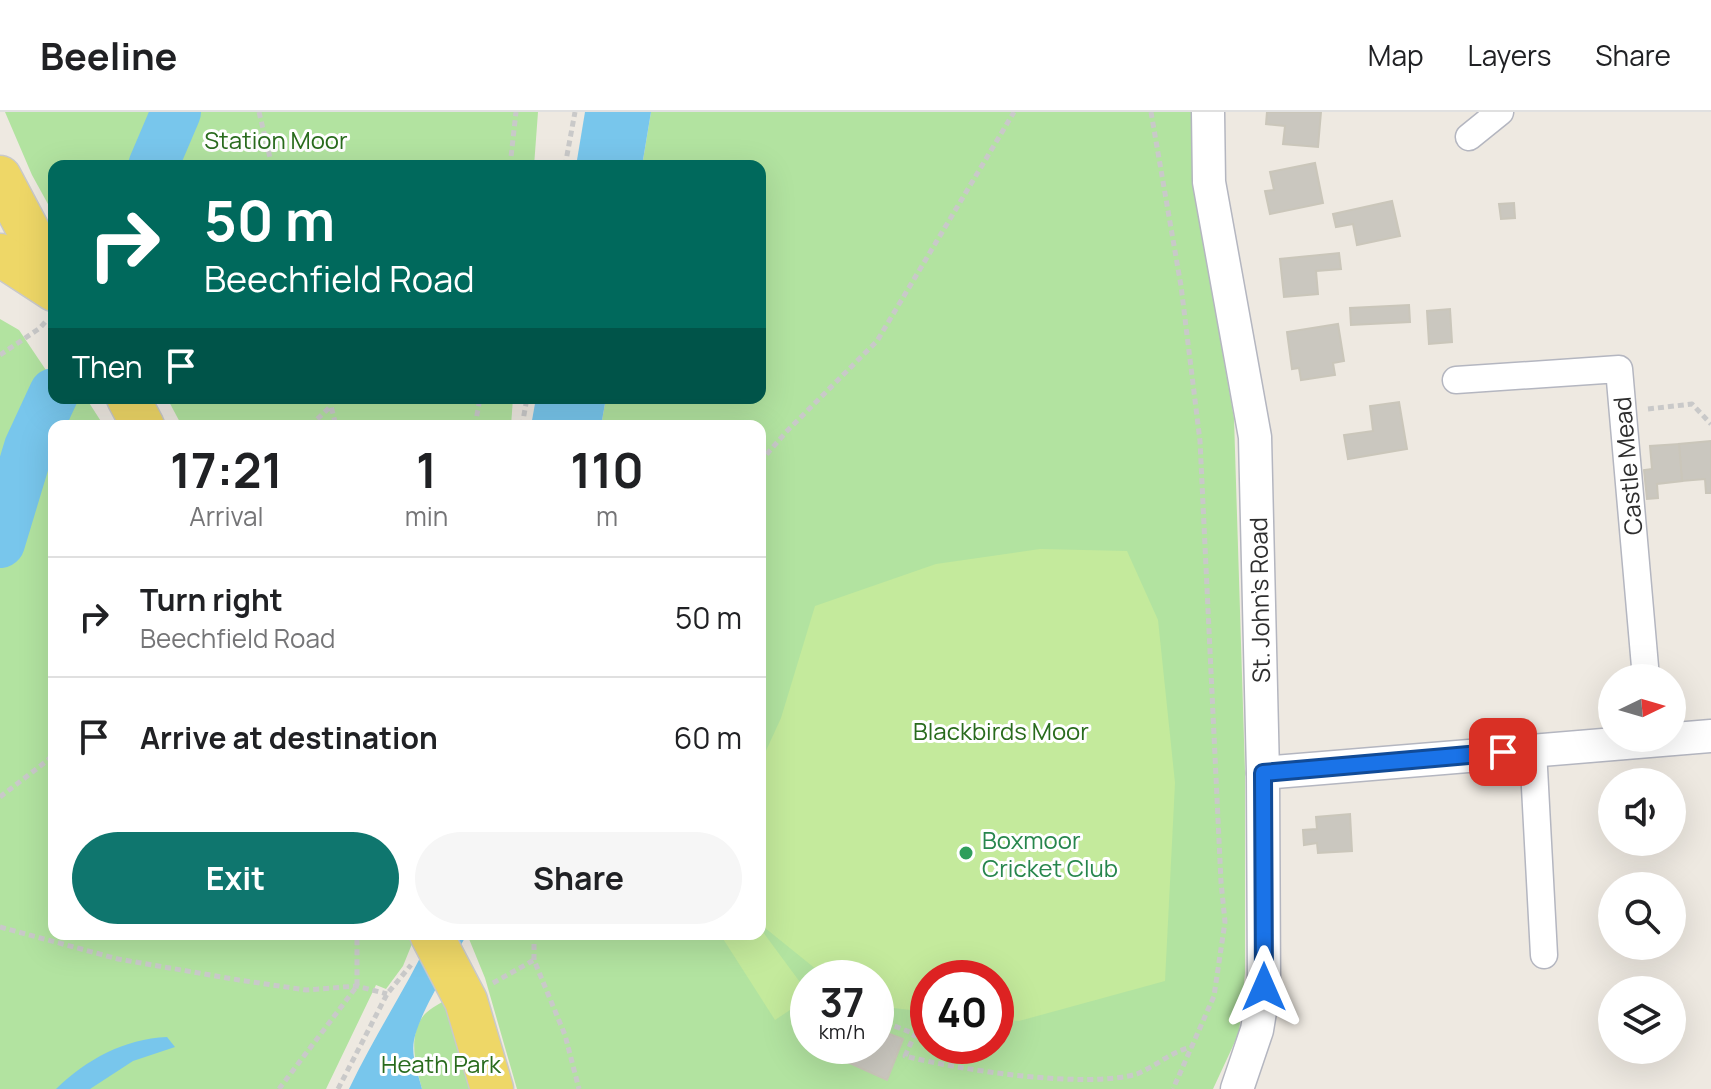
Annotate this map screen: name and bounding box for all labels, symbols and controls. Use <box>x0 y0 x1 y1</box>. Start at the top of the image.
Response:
text: Beeline <box>40 29 177 81</box>
text: Map <box>1368 36 1424 74</box>
text: Layers <box>1468 36 1551 74</box>
text: Share <box>1595 36 1671 74</box>
park label: Station Moor <box>204 123 348 156</box>
text: 50 m <box>204 181 335 258</box>
icon: right <box>72 192 176 296</box>
text: Beechfield Road <box>204 254 474 303</box>
icon: arrive <box>159 344 203 388</box>
text: Then <box>72 346 143 387</box>
street label: Castle Mead <box>1605 395 1649 537</box>
text: 17:21 <box>170 437 283 502</box>
text: 1 <box>416 437 437 502</box>
text: 110 <box>570 437 644 502</box>
text: Arrival <box>189 498 263 534</box>
text: min <box>405 498 448 534</box>
text: m <box>596 498 618 534</box>
street label: St. John's Road <box>1241 517 1277 683</box>
text: Turn right <box>140 579 283 620</box>
icon: right <box>72 595 116 639</box>
text: 50 m <box>675 597 742 638</box>
text: Beechfield Road <box>140 620 335 656</box>
north arrow <box>1598 664 1686 752</box>
map controls <box>1598 664 1686 1064</box>
park label: Blackbirds Moor <box>913 714 1089 747</box>
icon: arrive <box>72 715 116 759</box>
text: Arrive at destination <box>140 717 438 758</box>
text: 60 m <box>674 717 742 758</box>
pin <box>1469 718 1537 786</box>
icon: arrive <box>1481 730 1525 774</box>
button: sound <box>1598 768 1686 856</box>
place label: Boxmoor Cricket Club <box>982 823 1118 884</box>
button: Exit <box>72 832 399 924</box>
button: Share <box>415 832 742 924</box>
marker: Boxmoor Cricket Club <box>957 844 975 862</box>
button: search <box>1598 872 1686 960</box>
position arrow <box>1222 945 1306 1029</box>
speed limit sign: 40 <box>910 960 1014 1064</box>
text: 37 <box>820 974 864 1029</box>
button: layers <box>1598 976 1686 1064</box>
text: km/h <box>819 1018 865 1045</box>
park label: Heath Park <box>381 1047 502 1080</box>

